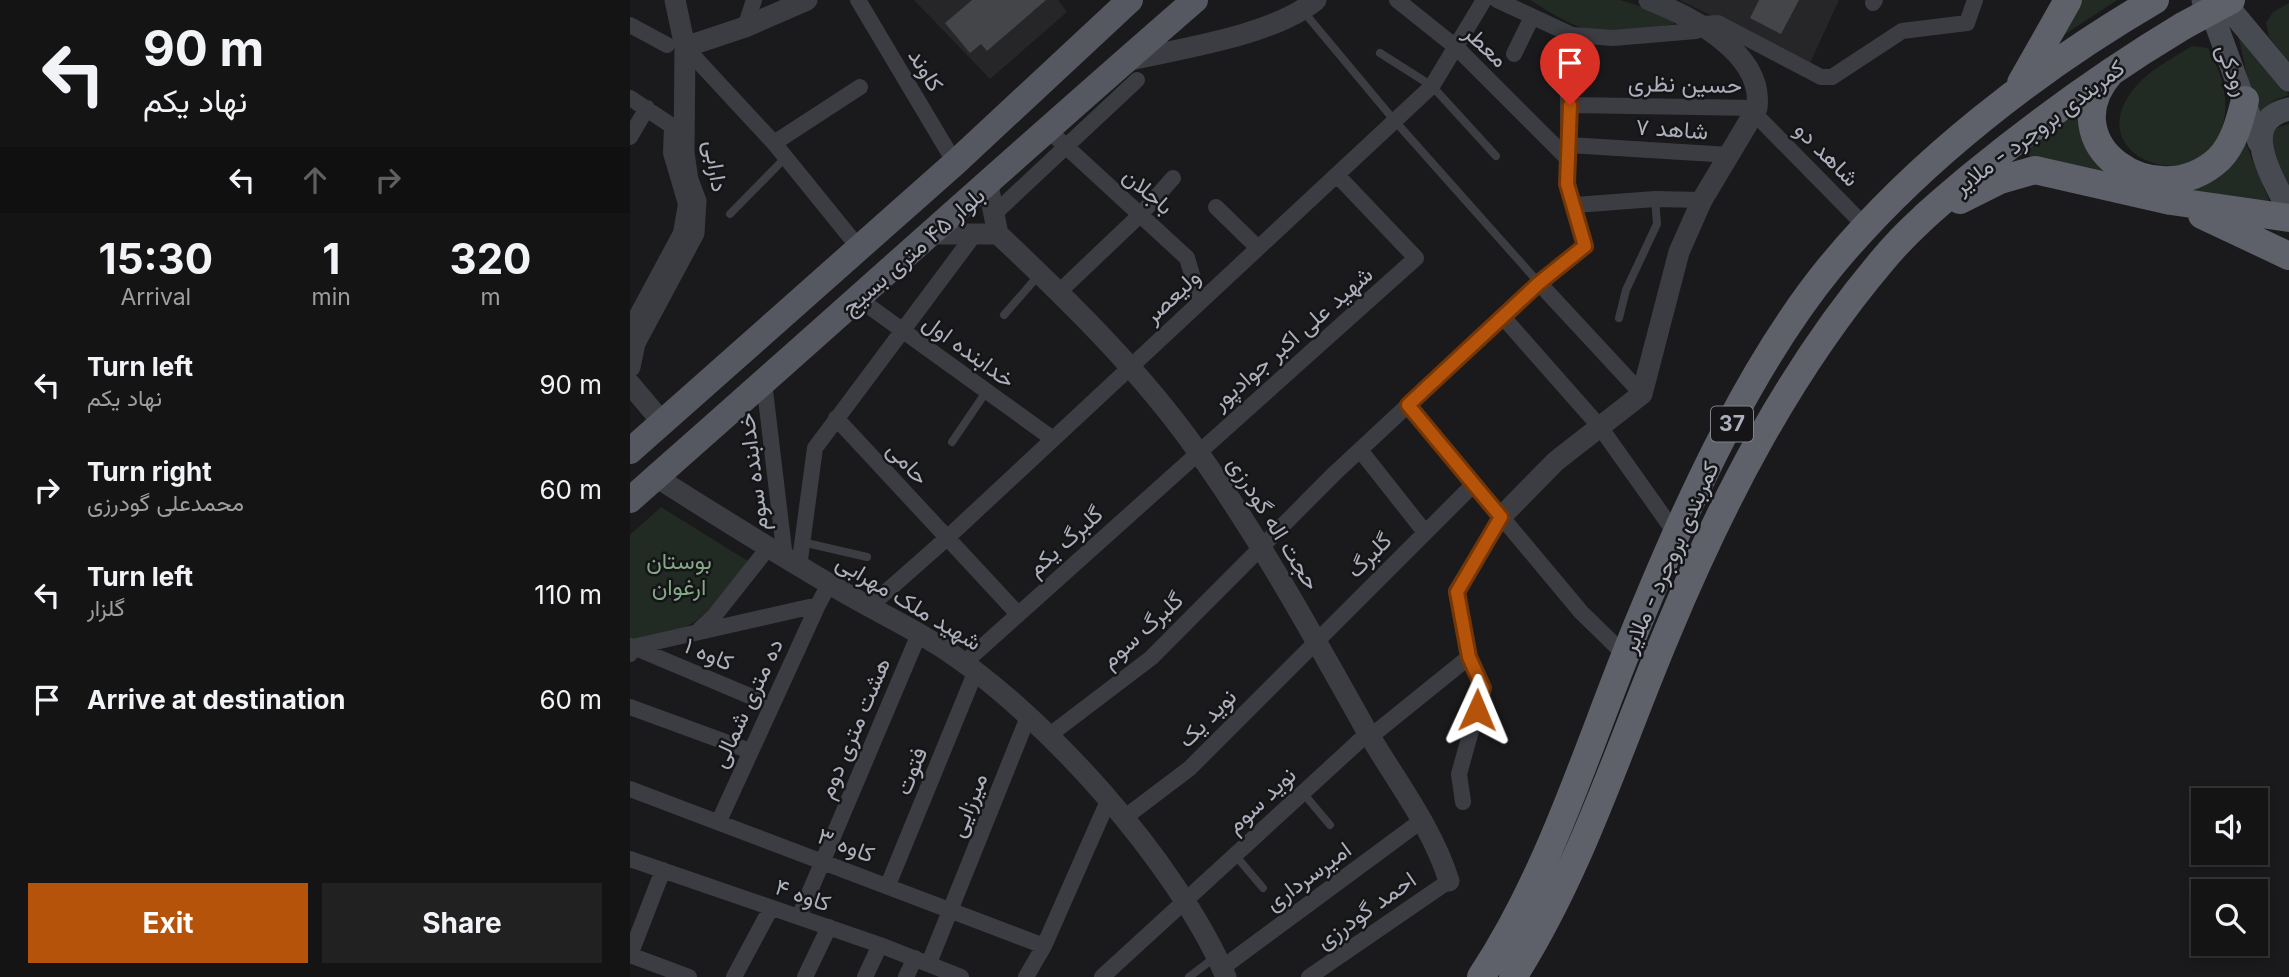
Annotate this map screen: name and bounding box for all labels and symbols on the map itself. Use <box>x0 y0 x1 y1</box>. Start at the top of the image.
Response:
street label: معطر <box>1457 18 1514 74</box>
pin <box>1540 33 1600 105</box>
street label: رودکی <box>2209 40 2256 100</box>
street label: کاوند <box>902 43 950 97</box>
street label: کمربندی بروجرد - ملایر <box>1947 54 2131 202</box>
street label: حسین نظری <box>1628 69 1742 100</box>
street label: شاهد ۷ <box>1635 113 1709 145</box>
street label: شاهد دو <box>1789 116 1865 192</box>
street label: دارابی <box>697 138 734 194</box>
street label: باجلان <box>1117 162 1179 220</box>
street label: بلوار ۴۵ متری بسیج <box>836 181 992 322</box>
street label: شهید علی اکبر جوادپور <box>1205 260 1380 418</box>
street label: ولیعصر <box>1137 263 1207 331</box>
street label: خدابنده اول <box>917 308 1021 395</box>
road number: 37 <box>1711 406 1753 442</box>
street label: خدابنده سوم <box>732 411 775 533</box>
street label: حامی <box>881 436 935 490</box>
street label: حجت اله گودرزی <box>1221 451 1326 596</box>
street label: کمربندی بروجرد - ملایر <box>1615 457 1726 658</box>
street label: گلبرگ یکم <box>1021 500 1109 583</box>
street label: گلبرگ <box>1341 527 1398 584</box>
park label: بوستان ارغوان <box>646 547 712 602</box>
street label: شهید ملک مهرابی <box>831 548 987 657</box>
street label: گلبرگ سوم <box>1095 586 1190 675</box>
street label: کاوه ۱ <box>680 631 738 677</box>
street label: ده متری شمالی <box>705 634 790 772</box>
street label: هشت متری دوم <box>812 653 897 803</box>
position arrow <box>1440 673 1514 747</box>
street label: نوید یک <box>1172 683 1243 754</box>
street label: فتوت <box>889 743 934 799</box>
street label: نوید سوم <box>1220 761 1302 840</box>
street label: میرزایی <box>943 769 994 842</box>
street label: کاوه ۳ <box>814 821 878 869</box>
street label: امیرسرداری <box>1260 835 1357 917</box>
street label: احمد گودرزی <box>1311 865 1422 955</box>
street label: کاوه ۴ <box>772 873 834 917</box>

